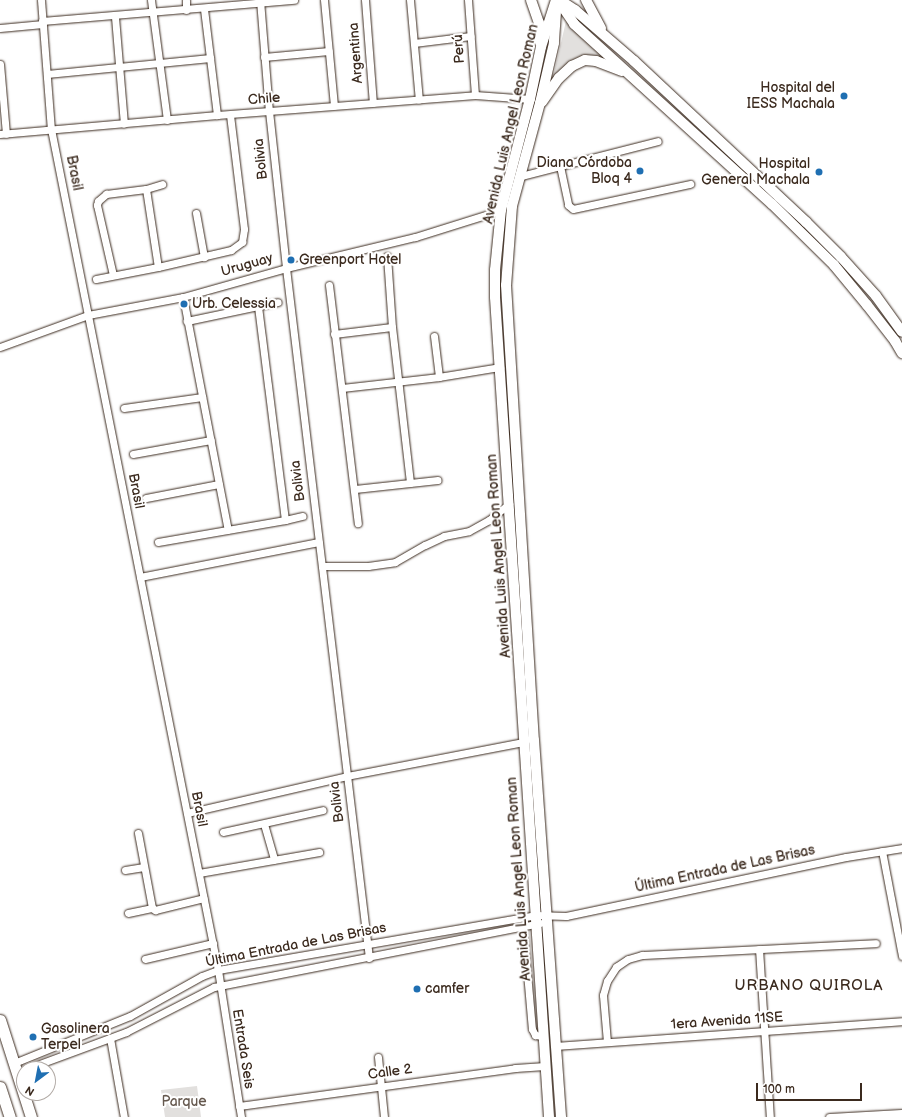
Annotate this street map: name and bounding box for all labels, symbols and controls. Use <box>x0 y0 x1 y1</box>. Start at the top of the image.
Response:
street label: Argentina <box>345 22 367 84</box>
street label: Avenida Luis Angel Leon Roman <box>480 23 542 225</box>
street label: Perú <box>450 34 468 64</box>
place label: Hospital del IESS Machala <box>747 80 835 112</box>
street label: Chile <box>247 89 281 109</box>
marker: Hospital del IESS Machala <box>838 90 850 102</box>
street label: Bolivia <box>250 138 272 180</box>
street label: Brasil <box>62 154 86 192</box>
place label: Diana Córdoba Bloq 4 <box>537 155 632 188</box>
place label: Hospital General Machala <box>701 156 810 188</box>
marker: Diana Córdoba Bloq 4 <box>635 166 645 176</box>
marker: Hospital General Machala <box>813 166 825 178</box>
street label: Uruguay <box>219 250 275 280</box>
place label: Greenport Hotel <box>299 252 401 268</box>
marker: Greenport Hotel <box>286 255 296 265</box>
place label: Urb. Celessia <box>192 296 276 312</box>
marker: Urb. Celessia <box>179 299 189 309</box>
street label: Avenida Luis Angel Leon Roman <box>483 453 515 659</box>
street label: Bolivia <box>287 459 309 503</box>
street label: Brasil <box>124 472 148 510</box>
street label: Avenida Luis Angel Leon Roman <box>503 776 535 982</box>
street label: Bolivia <box>326 780 348 824</box>
street label: Brasil <box>187 790 211 828</box>
street label: Última Entrada de Las Brisas <box>633 842 817 896</box>
street label: Última Entrada de Las Brisas <box>204 919 388 971</box>
district label: URBANO QUIROLA <box>734 977 884 995</box>
place label: camfer <box>425 981 469 997</box>
marker: camfer <box>412 984 422 994</box>
street label: Entrada Seis <box>228 1008 258 1090</box>
street label: 1era Avenida 11SE <box>670 1009 784 1033</box>
place label: Gasolinera Terpel <box>41 1021 110 1054</box>
marker: Gasolinera Terpel <box>28 1032 38 1042</box>
north arrow <box>16 1061 56 1101</box>
street label: Calle 2 <box>367 1061 413 1083</box>
scale bar <box>758 1075 864 1101</box>
text: 100 m <box>763 1082 795 1097</box>
text: N <box>23 1083 37 1098</box>
park label: Parque <box>161 1094 207 1110</box>

